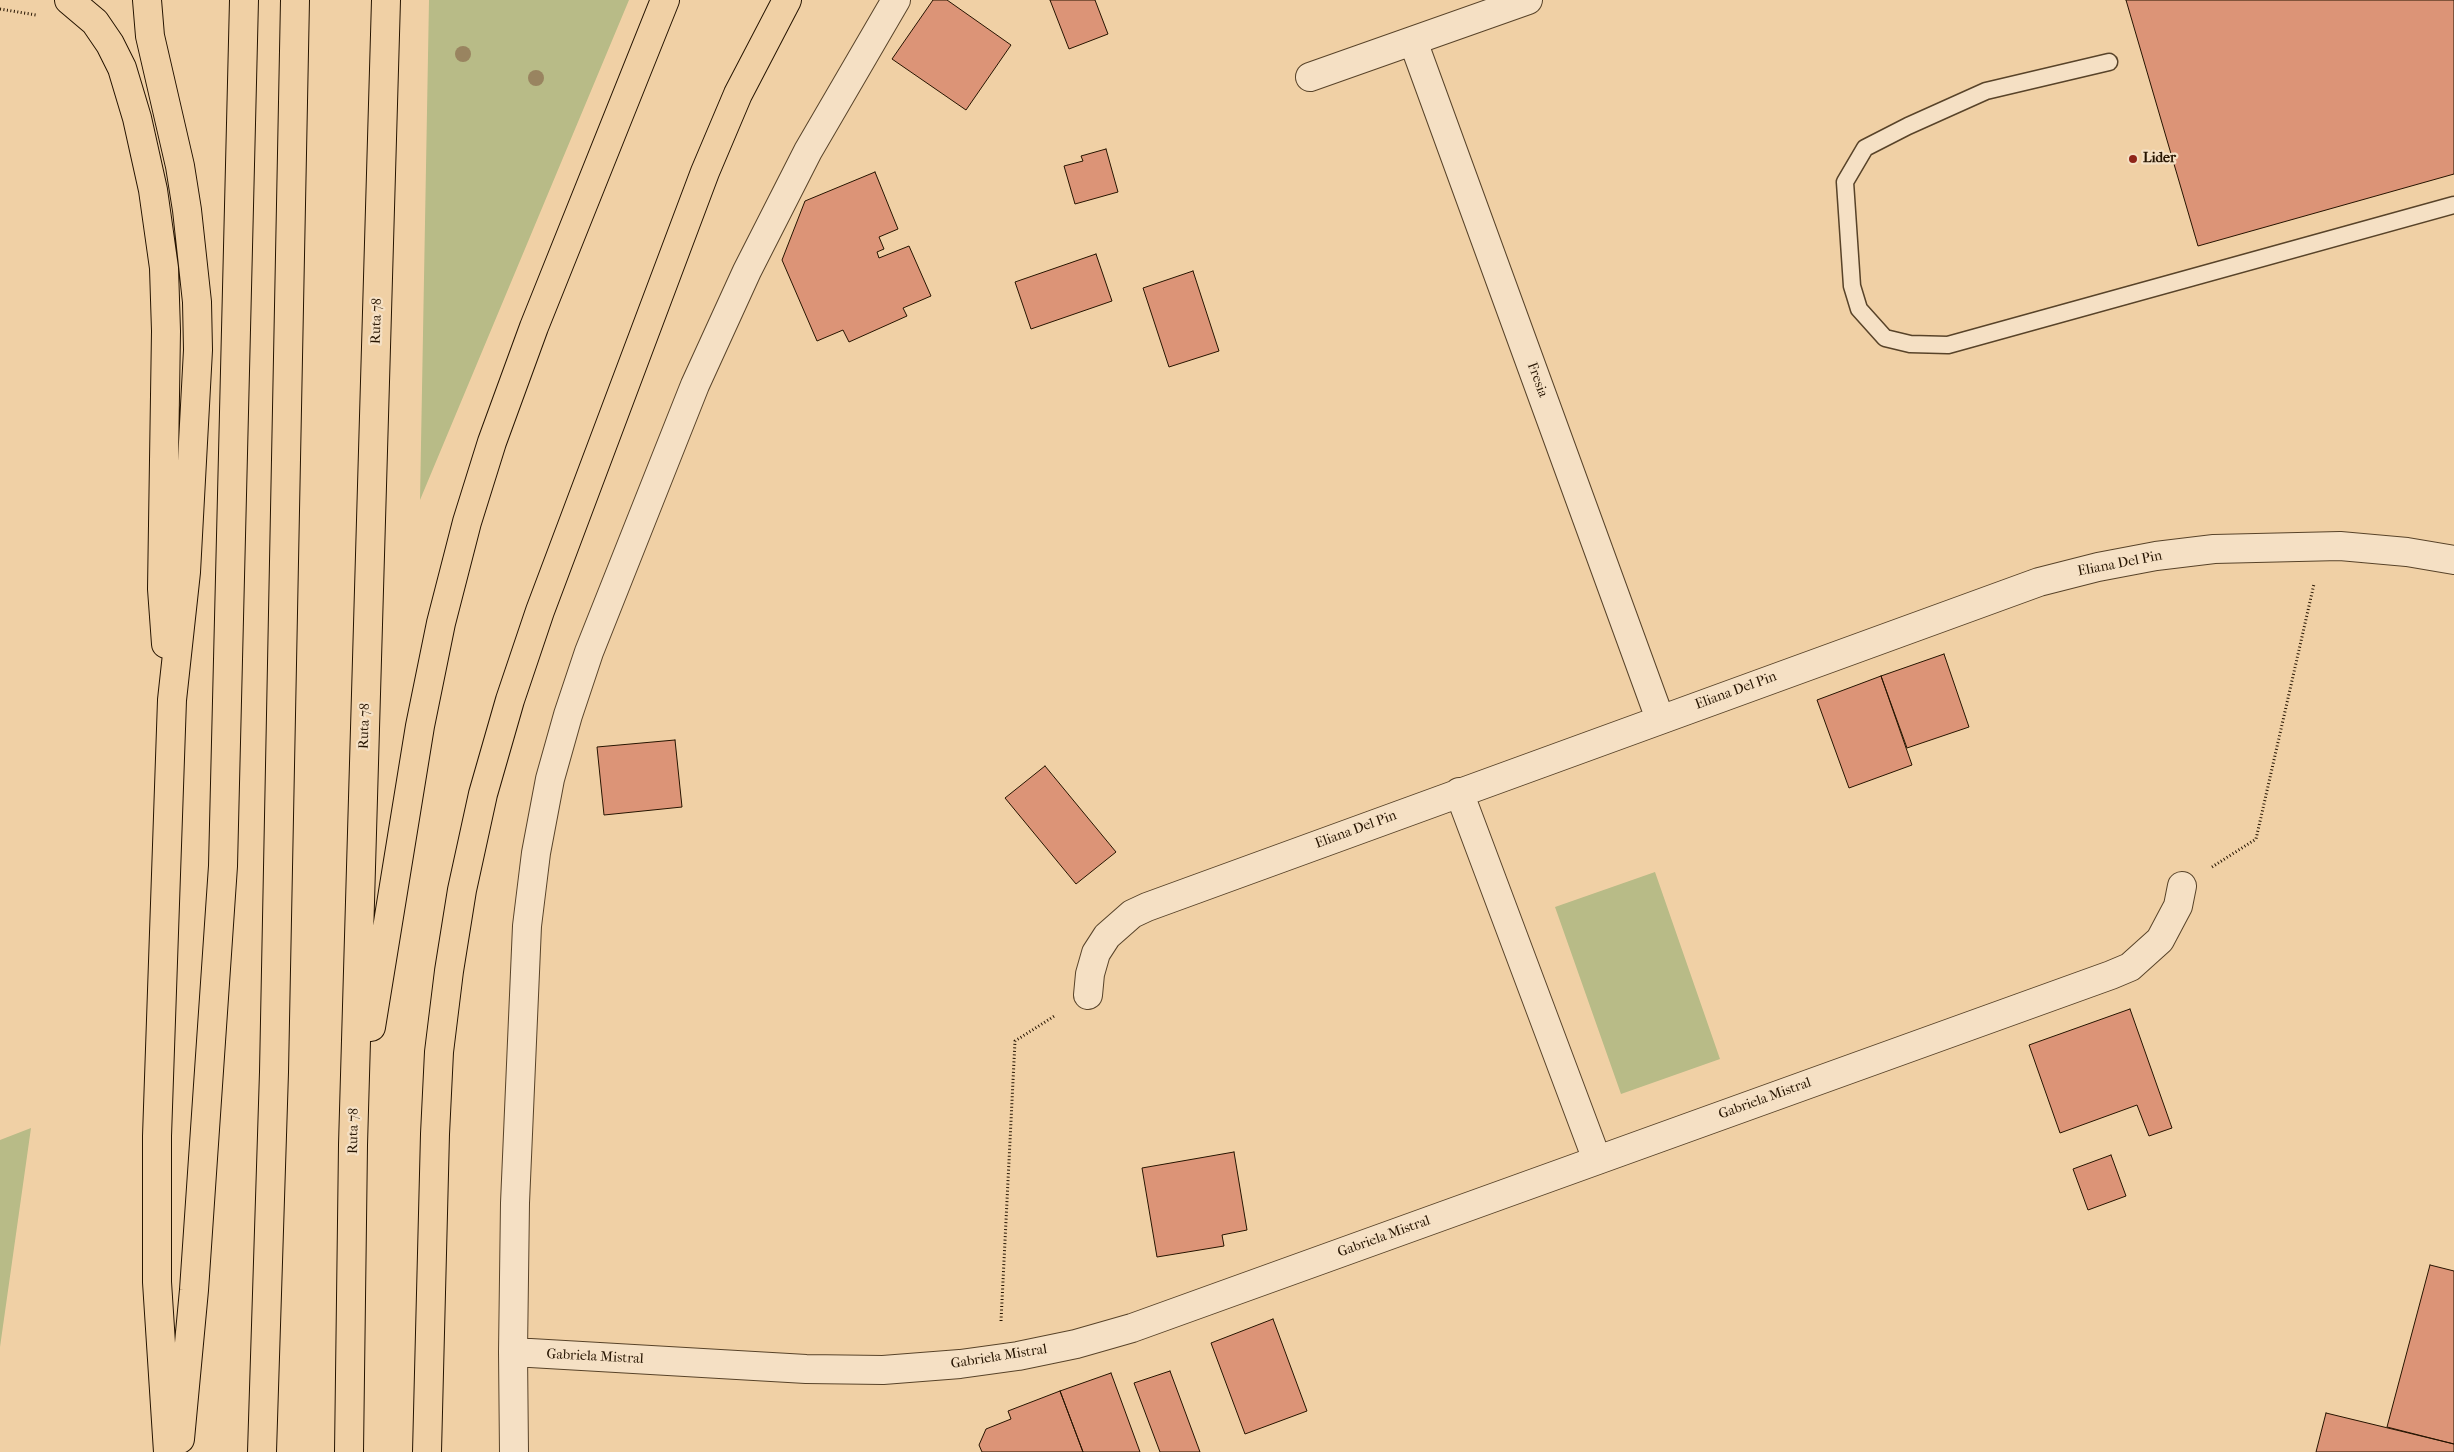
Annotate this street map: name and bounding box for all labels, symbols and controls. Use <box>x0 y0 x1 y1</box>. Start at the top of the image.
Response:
place label: Lider <box>2143 151 2176 167</box>
marker: Lider <box>2127 153 2139 165</box>
street label: Ruta 78 <box>368 298 386 344</box>
street label: Fresia <box>1523 360 1551 400</box>
street label: Eliana Del Pin <box>2076 548 2164 580</box>
street label: Eliana Del Pin <box>1693 668 1779 714</box>
street label: Ruta 78 <box>356 703 374 749</box>
street label: Eliana Del Pin <box>1313 807 1399 853</box>
street label: Gabriela Mistral <box>1716 1074 1814 1124</box>
street label: Ruta 78 <box>345 1108 363 1154</box>
street label: Gabriela Mistral <box>1335 1212 1433 1262</box>
street label: Gabriela Mistral <box>950 1341 1048 1373</box>
street label: Gabriela Mistral <box>546 1346 644 1368</box>

